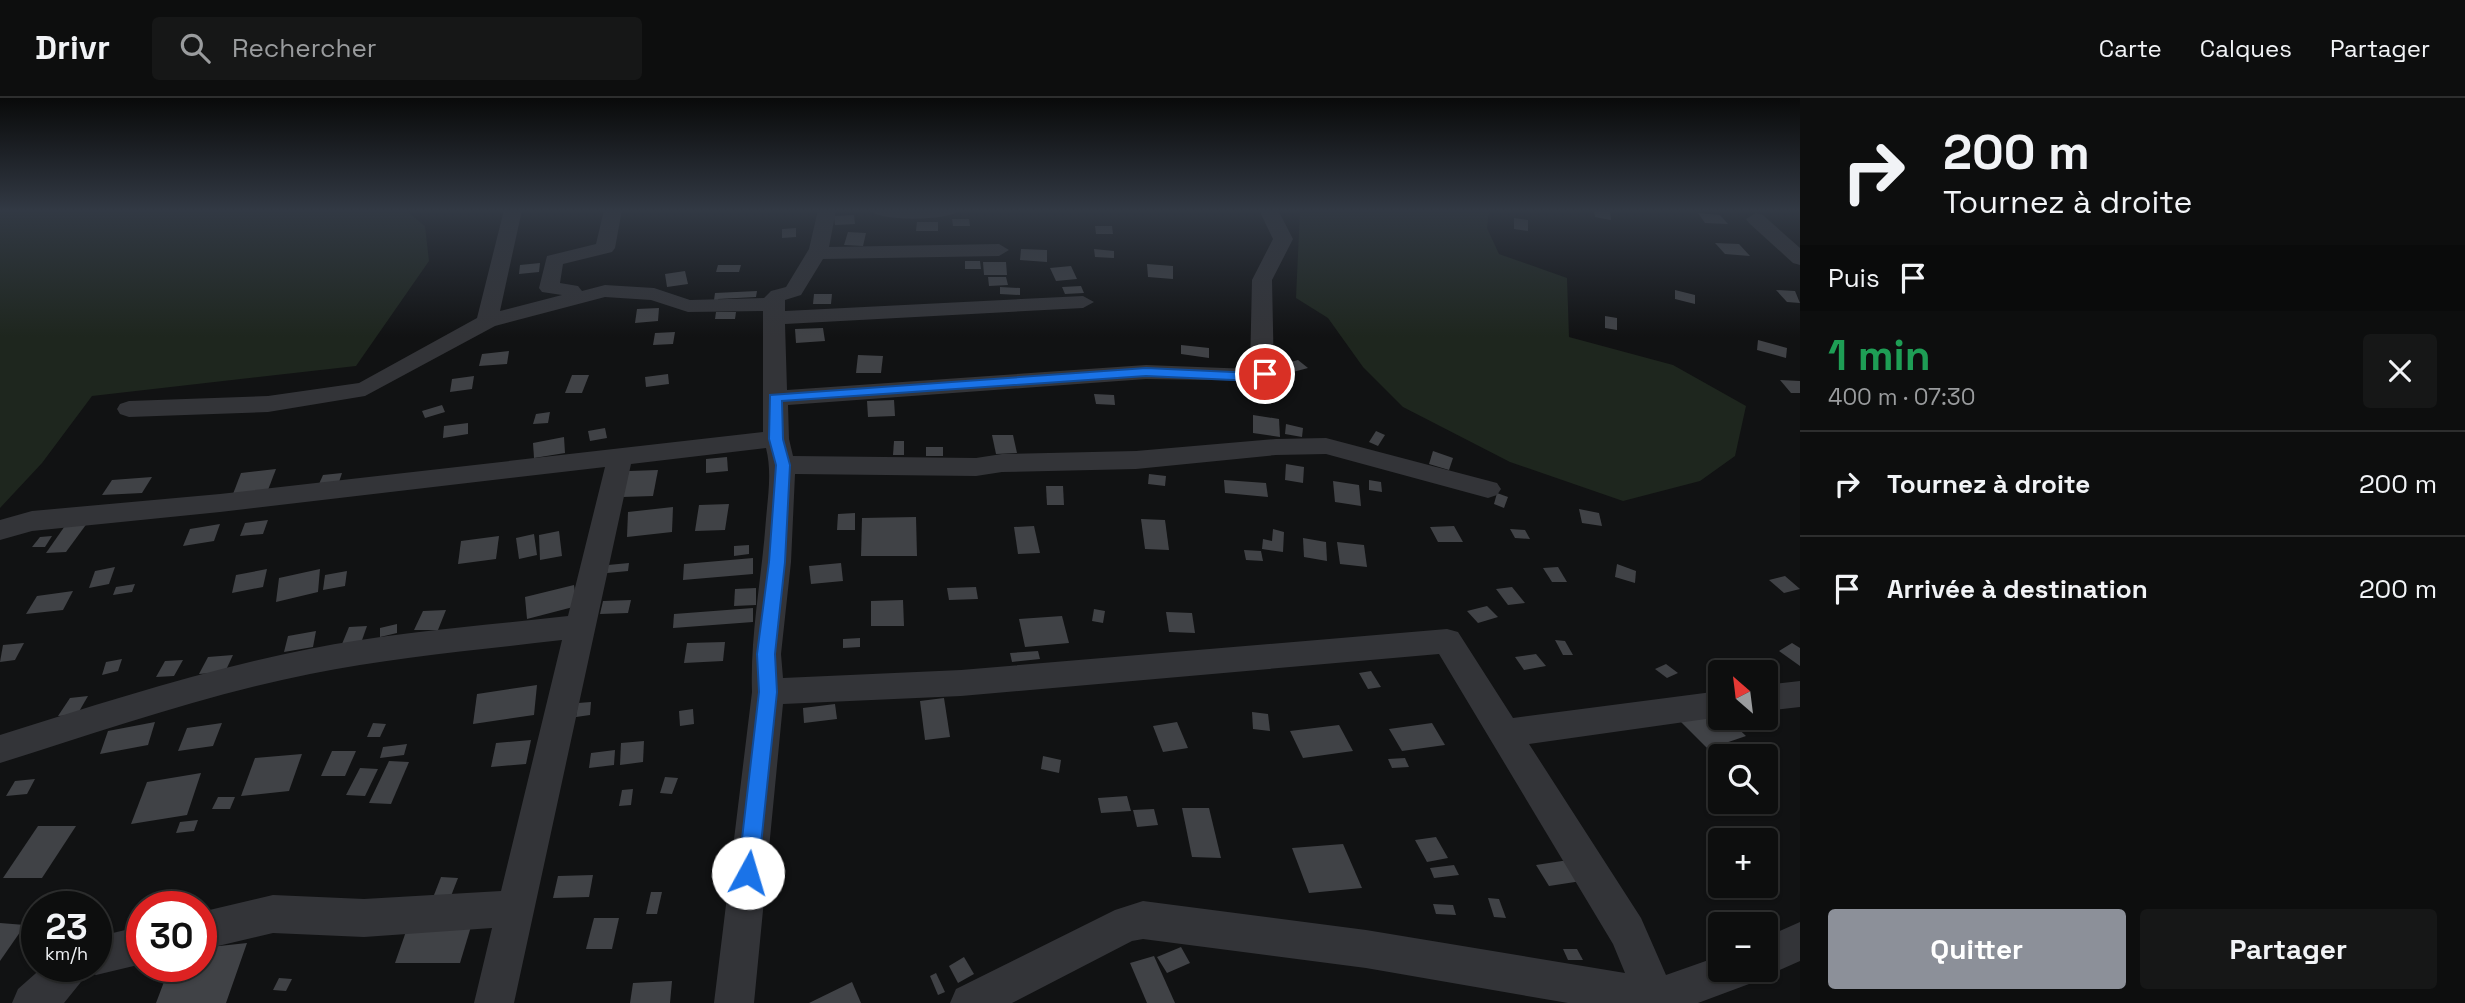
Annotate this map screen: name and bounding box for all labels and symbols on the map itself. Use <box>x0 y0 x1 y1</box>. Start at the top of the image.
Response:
pin <box>1235 344 1295 404</box>
north arrow <box>1708 660 1778 730</box>
position arrow <box>711 836 785 910</box>
speed limit sign: 30 <box>126 891 217 982</box>

